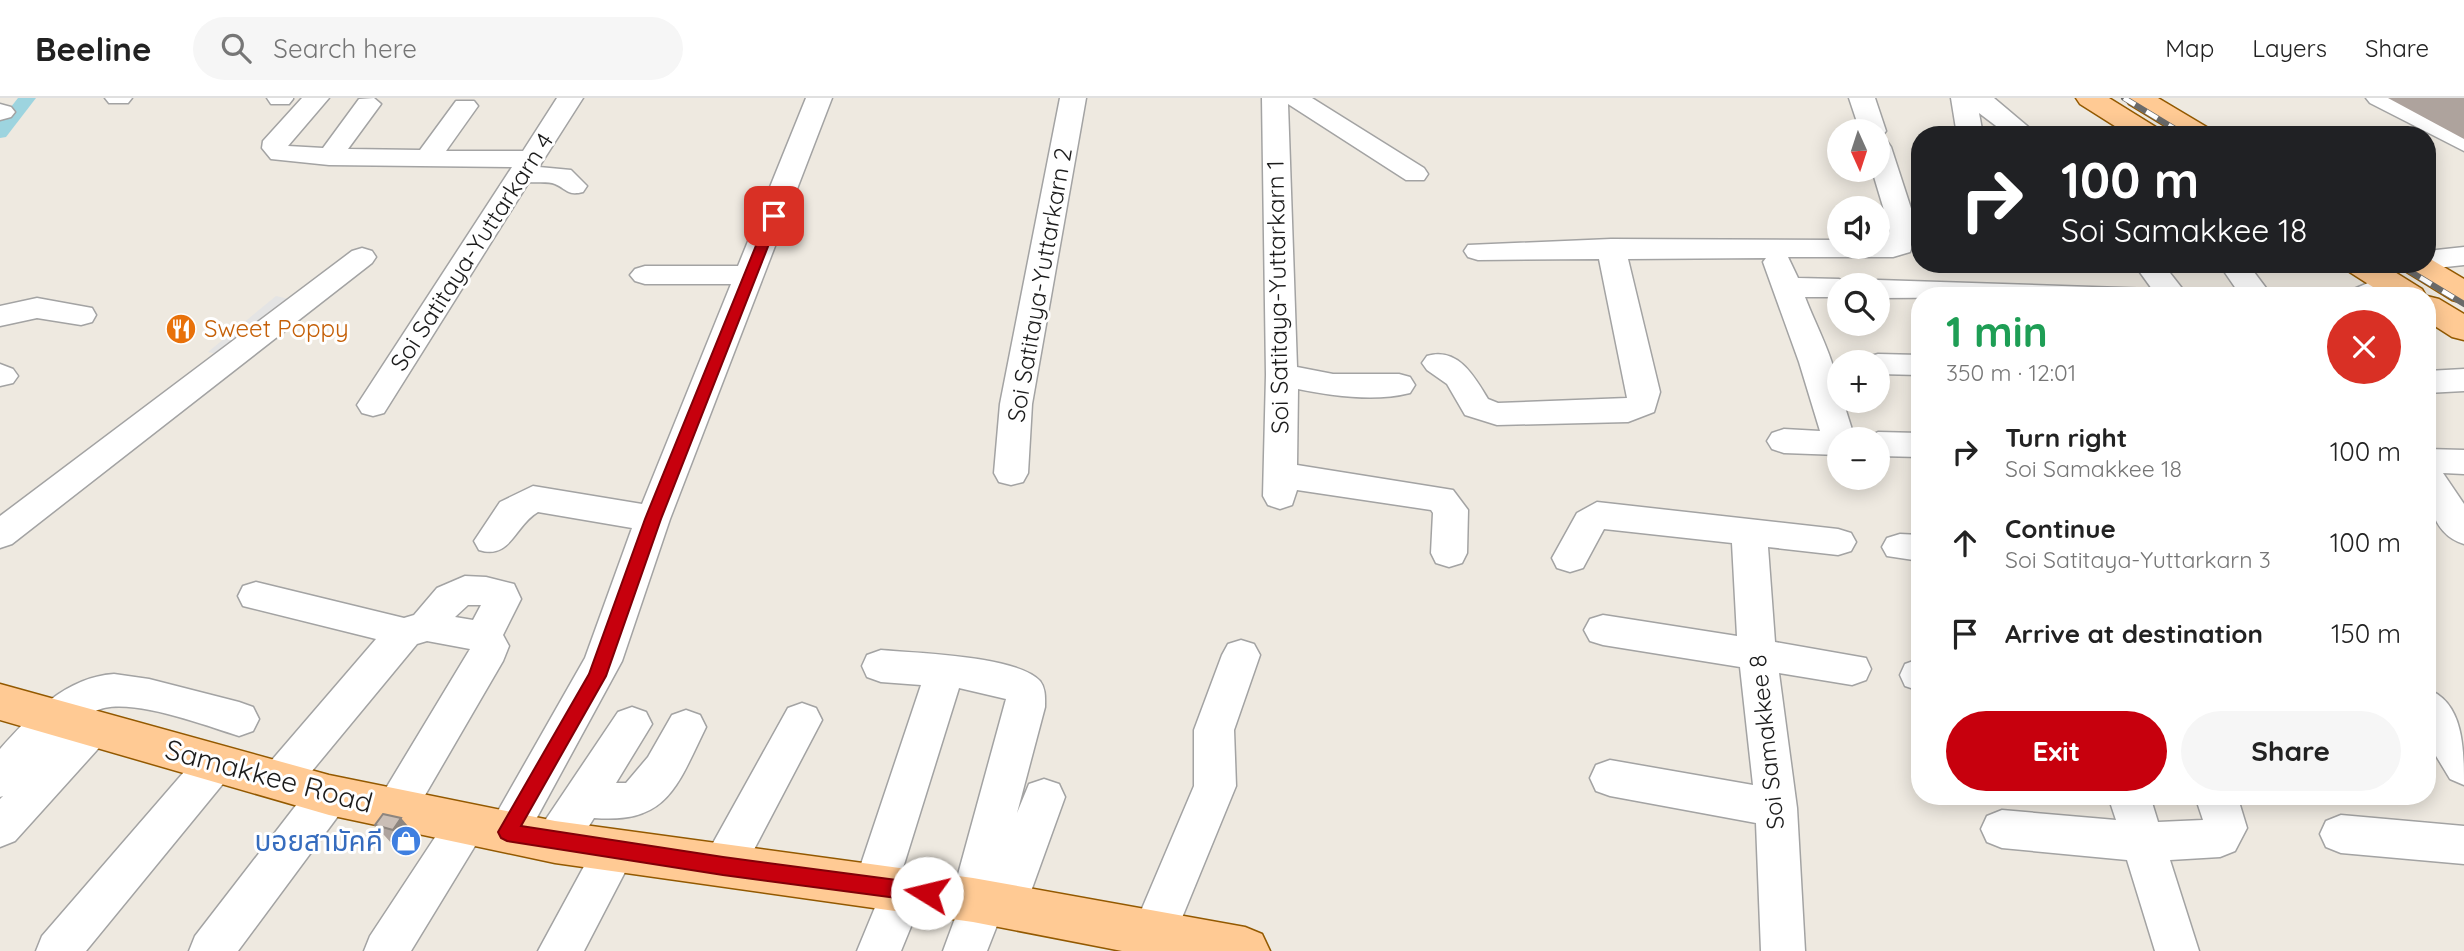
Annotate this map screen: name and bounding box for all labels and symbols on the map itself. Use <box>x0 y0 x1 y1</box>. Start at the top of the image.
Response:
north arrow <box>1827 119 1890 182</box>
street label: Soi Satitaya-Yuttarkarn 4 <box>383 127 559 376</box>
street label: Soi Satitaya-Yuttarkarn 2 <box>1000 145 1078 424</box>
street label: Soi Satitaya-Yuttarkarn 1 <box>1260 160 1294 434</box>
pin <box>744 186 804 246</box>
restaurant icon: Sweet Poppy <box>164 312 198 346</box>
place label: Sweet Poppy <box>204 313 349 343</box>
street label: Soi Samakkee 8 <box>1742 653 1790 831</box>
street label: Samakkee Road <box>162 731 377 820</box>
place label: บอยสามัคคี <box>254 823 383 858</box>
shop icon: บอยสามัคคี <box>389 824 423 858</box>
position arrow <box>890 856 964 930</box>

